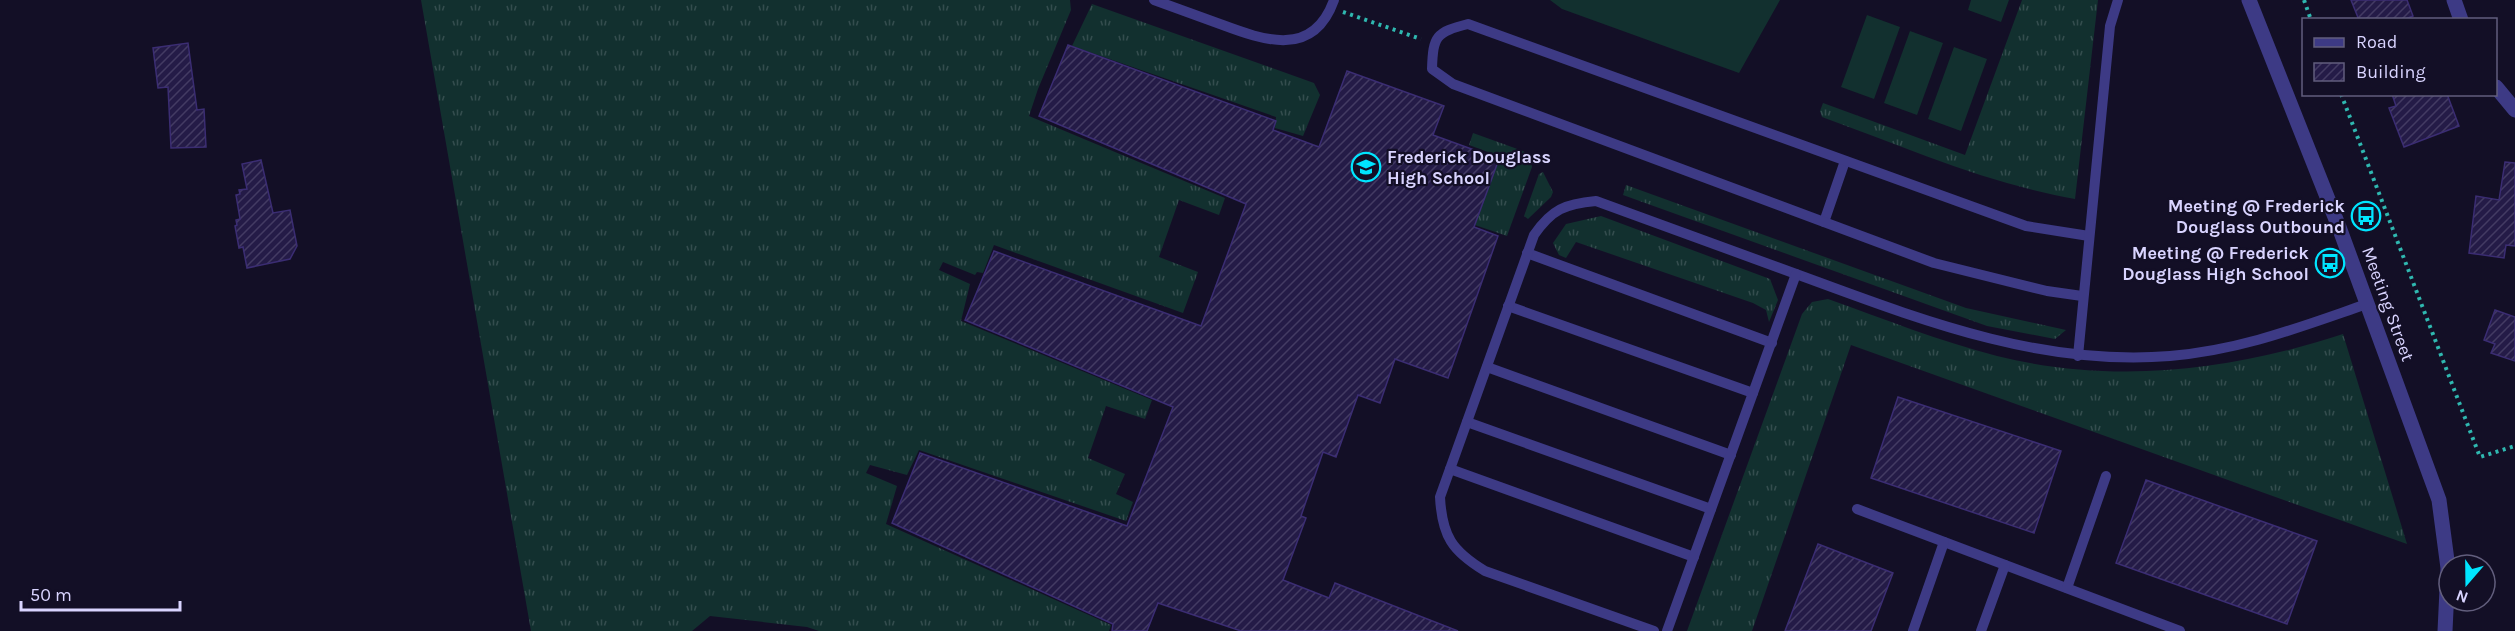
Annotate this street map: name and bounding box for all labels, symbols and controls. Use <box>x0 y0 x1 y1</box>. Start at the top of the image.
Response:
legend <box>2302 18 2497 96</box>
text: Road <box>2356 31 2397 53</box>
text: Building <box>2356 61 2426 83</box>
place label: Frederick Douglass High School <box>1387 146 1551 189</box>
school or university icon: Frederick Douglass High School <box>1350 151 1382 183</box>
place label: Meeting @ Frederick Douglass Outbound <box>2168 195 2345 238</box>
bus stop icon: Meeting @ Frederick Douglass Outbound <box>2350 200 2382 232</box>
place label: Meeting @ Frederick Douglass High School <box>2122 242 2309 285</box>
street label: Meeting Street <box>2357 244 2419 365</box>
bus stop icon: Meeting @ Frederick Douglass High School <box>2314 247 2346 279</box>
north arrow <box>2437 553 2497 613</box>
scale bar <box>21 574 180 612</box>
text: 50 m <box>30 584 72 606</box>
text: N <box>2453 586 2471 608</box>

